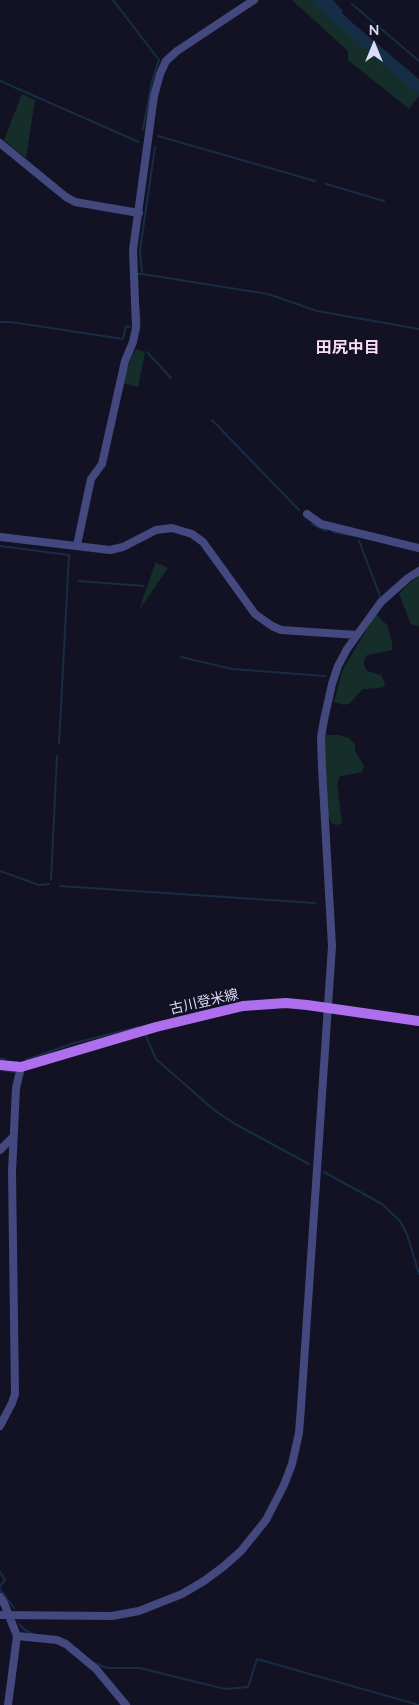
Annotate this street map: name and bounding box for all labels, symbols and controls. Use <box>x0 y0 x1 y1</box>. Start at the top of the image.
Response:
north arrow <box>349 20 399 70</box>
text: N <box>369 21 379 39</box>
district label: 田尻中目 <box>316 338 380 358</box>
street label: 古川登米線 <box>168 986 240 1018</box>

